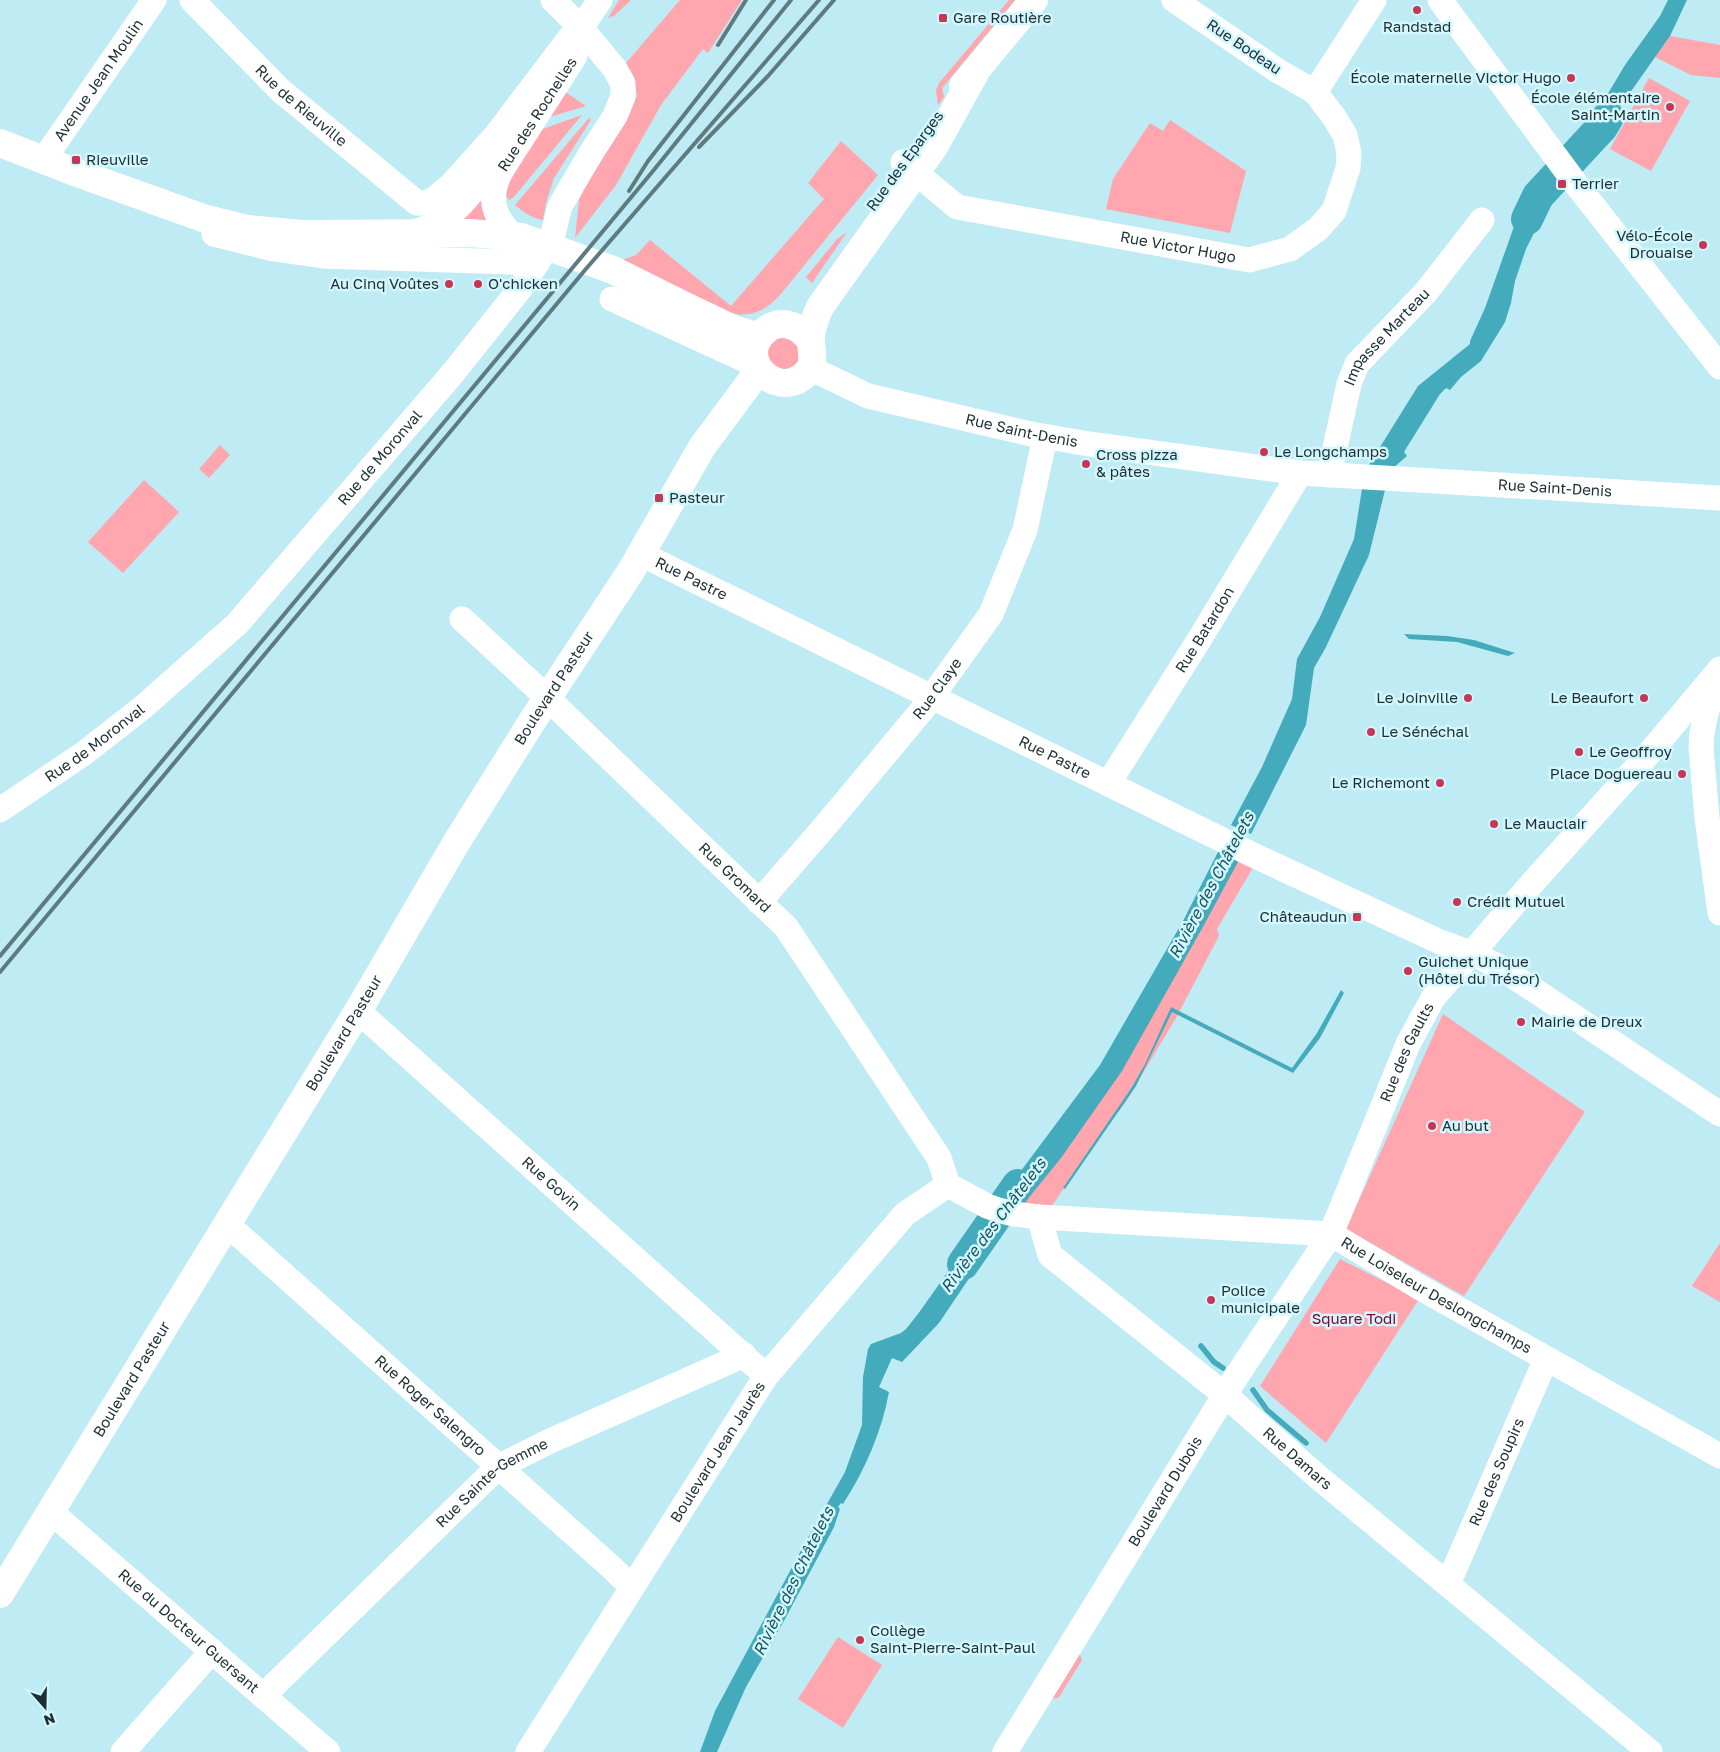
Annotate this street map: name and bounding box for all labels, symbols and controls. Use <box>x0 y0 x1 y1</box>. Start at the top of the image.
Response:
marker: Randstad <box>1411 4 1423 16</box>
place label: Gare Routière <box>953 8 1052 26</box>
marker: Gare Routière <box>937 12 949 24</box>
street label: Avenue Jean Moulin <box>49 15 146 144</box>
street label: Rue Bodeau <box>1204 15 1285 78</box>
place label: Randstad <box>1383 17 1451 35</box>
street label: Rue des Rochelles <box>493 53 580 174</box>
street label: Rue de Rieuville <box>252 60 351 150</box>
place label: École maternelle Victor Hugo <box>1350 68 1561 86</box>
marker: École maternelle Victor Hugo <box>1565 72 1577 84</box>
place label: École élémentaire Saint-Martin <box>1531 88 1660 123</box>
marker: École élémentaire Saint-Martin <box>1664 101 1676 113</box>
street label: Rue des Eparges <box>862 107 947 214</box>
place label: Rieuville <box>86 150 149 168</box>
marker: Rieuville <box>70 154 82 166</box>
place label: Terrier <box>1572 174 1619 192</box>
marker: Terrier <box>1556 178 1568 190</box>
place label: Vélo-École Drouaise <box>1616 226 1693 261</box>
street label: Rue Victor Hugo <box>1119 227 1238 265</box>
marker: Vélo-École Drouaise <box>1697 239 1709 251</box>
place label: Au Cinq Voûtes <box>330 274 439 292</box>
place label: O'chicken <box>488 274 558 292</box>
marker: Au Cinq Voûtes <box>443 278 455 290</box>
marker: O'chicken <box>472 278 484 290</box>
street label: Impasse Marteau <box>1339 284 1433 388</box>
street label: Rue de Moronval <box>333 406 425 509</box>
street label: Rue Saint-Denis <box>964 409 1080 450</box>
place label: Le Longchamps <box>1274 442 1387 460</box>
place label: Cross pizza & pâtes <box>1096 445 1178 480</box>
marker: Le Longchamps <box>1258 446 1270 458</box>
marker: Cross pizza & pâtes <box>1080 458 1092 470</box>
street label: Rue Saint-Denis <box>1497 475 1613 500</box>
place label: Pasteur <box>669 488 725 506</box>
marker: Pasteur <box>653 492 665 504</box>
street label: Rue Pastre <box>653 553 731 603</box>
street label: Rue Batardon <box>1171 583 1237 676</box>
street label: Boulevard Pasteur <box>510 627 597 748</box>
street label: Rue Claye <box>908 654 965 723</box>
place label: Le Joinville <box>1376 688 1458 706</box>
place label: Le Beaufort <box>1550 688 1634 706</box>
marker: Le Joinville <box>1462 692 1474 704</box>
marker: Le Beaufort <box>1638 692 1650 704</box>
street label: Rue de Moronval <box>41 699 148 785</box>
place label: Le Sénéchal <box>1381 722 1469 740</box>
marker: Le Sénéchal <box>1365 726 1377 738</box>
street label: Rue Pastre <box>1016 731 1094 782</box>
place label: Le Geoffroy <box>1589 742 1672 760</box>
marker: Le Geoffroy <box>1573 746 1585 758</box>
place label: Place Doguereau <box>1550 764 1672 782</box>
marker: Place Doguereau <box>1676 768 1688 780</box>
place label: Le Richemont <box>1331 773 1430 791</box>
marker: Le Richemont <box>1434 777 1446 789</box>
water label: Rivière des Châtelets <box>1164 807 1259 962</box>
place label: Le Mauclair <box>1504 814 1587 832</box>
marker: Le Mauclair <box>1488 818 1500 830</box>
street label: Rue Gromard <box>695 838 775 916</box>
place label: Crédit Mutuel <box>1467 892 1565 910</box>
marker: Crédit Mutuel <box>1451 896 1463 908</box>
place label: Châteaudun <box>1259 907 1347 925</box>
marker: Châteaudun <box>1351 911 1363 923</box>
place label: Guichet Unique (Hôtel du Trésor) <box>1418 952 1540 987</box>
marker: Guichet Unique (Hôtel du Trésor) <box>1402 965 1414 977</box>
street label: Boulevard Pasteur <box>301 971 385 1094</box>
street label: Rue des Gaults <box>1375 999 1437 1104</box>
place label: Mairie de Dreux <box>1531 1012 1643 1030</box>
marker: Mairie de Dreux <box>1515 1016 1527 1028</box>
place label: Au but <box>1442 1116 1489 1134</box>
marker: Au but <box>1426 1120 1438 1132</box>
street label: Rue Govin <box>519 1152 585 1214</box>
water label: Rivière des Châtelets <box>936 1153 1051 1296</box>
street label: Rue Loiseleur Deslongchamps <box>1338 1232 1535 1357</box>
place label: Police municipale <box>1221 1281 1300 1316</box>
marker: Police municipale <box>1205 1294 1217 1306</box>
park label: Square Todi <box>1312 1309 1396 1327</box>
street label: Boulevard Pasteur <box>89 1318 173 1440</box>
street label: Rue Roger Salengro <box>372 1351 490 1459</box>
street label: Boulevard Jean Jaurès <box>666 1378 768 1525</box>
street label: Rue des Soupirs <box>1464 1415 1527 1528</box>
street label: Rue Damars <box>1260 1423 1336 1493</box>
street label: Boulevard Dubois <box>1124 1432 1205 1549</box>
street label: Rue Sainte-Gemme <box>432 1433 551 1531</box>
water label: Rivière des Châtelets <box>748 1502 838 1659</box>
street label: Rue du Docteur Guersant <box>115 1565 263 1696</box>
place label: Collège Saint-Pierre-Saint-Paul <box>870 1621 1036 1656</box>
marker: Collège Saint-Pierre-Saint-Paul <box>854 1634 866 1646</box>
north arrow <box>20 1682 70 1732</box>
text: N <box>42 1710 58 1729</box>

